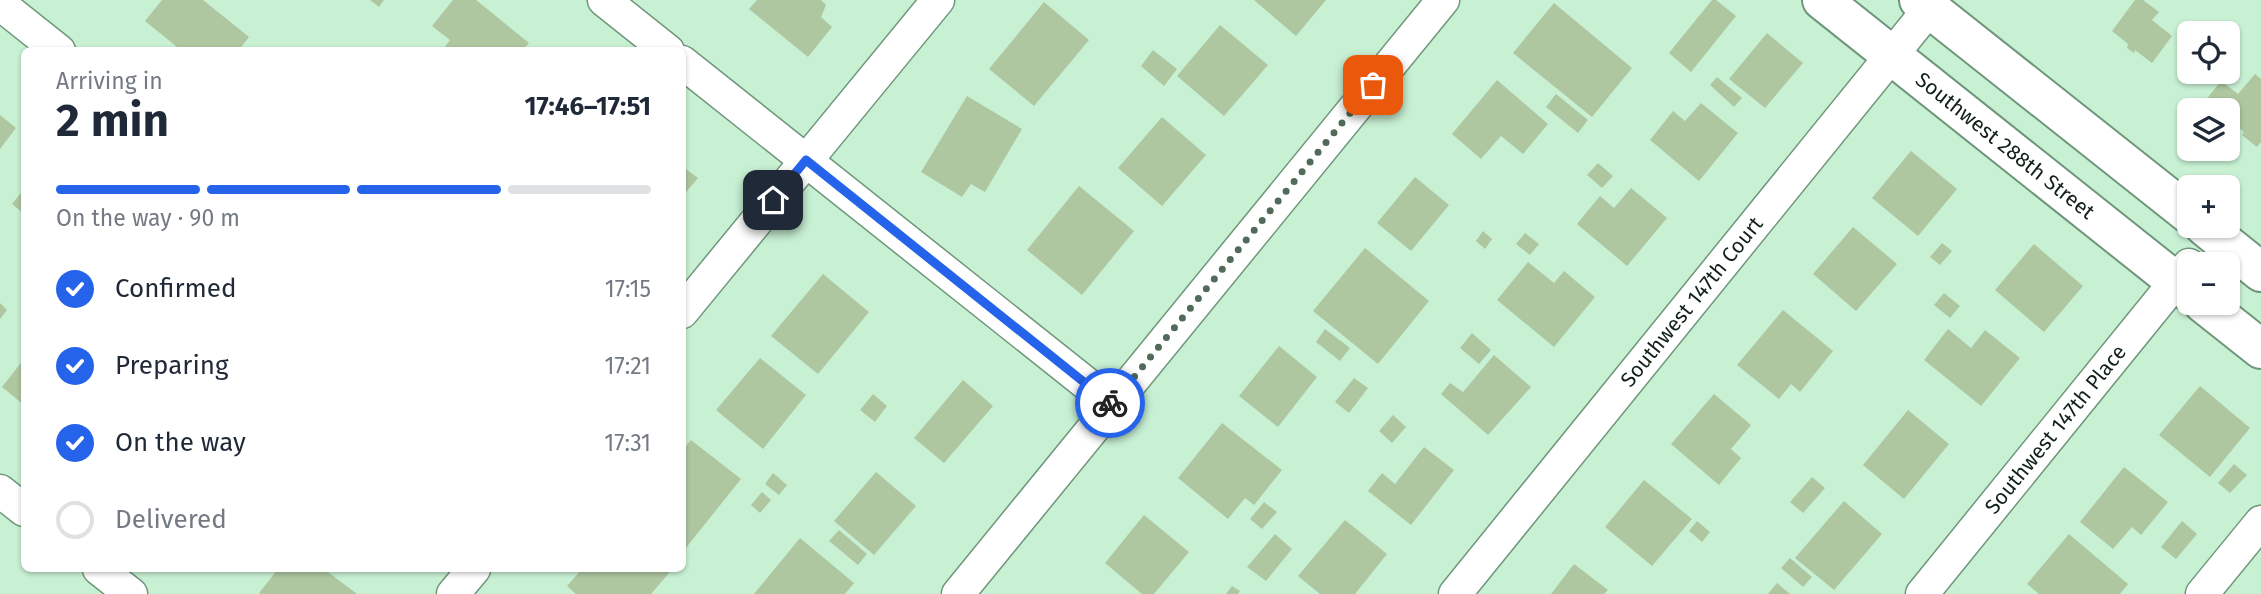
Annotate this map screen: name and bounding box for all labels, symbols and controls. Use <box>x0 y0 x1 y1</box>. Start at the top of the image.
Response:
map controls <box>2177 21 2240 315</box>
button: locate <box>2177 21 2240 84</box>
pin <box>1343 55 1403 115</box>
icon: bag <box>1354 66 1392 104</box>
text: Arriving in <box>56 67 163 95</box>
street label: Southwest 288th Street <box>1910 67 2100 225</box>
text: 17:46–17:51 <box>524 91 651 122</box>
text: 2 min <box>56 93 169 148</box>
button: layers <box>2177 98 2240 161</box>
pin <box>743 170 803 230</box>
button: + <box>2177 175 2240 238</box>
icon: home <box>754 181 792 219</box>
text: On the way · 90 m <box>56 204 240 232</box>
street label: Southwest 147th Court <box>1615 211 1769 392</box>
button: − <box>2177 252 2240 315</box>
icon: check <box>56 270 94 308</box>
text: Confirmed <box>115 273 236 304</box>
text: 17:15 <box>605 275 651 303</box>
street label: Southwest 147th Place <box>1979 339 2132 519</box>
icon: check <box>56 347 94 385</box>
text: Preparing <box>115 350 228 381</box>
text: 17:21 <box>605 352 651 380</box>
courier <box>1075 368 1145 438</box>
icon: bike <box>1091 384 1129 422</box>
icon: check <box>56 424 94 462</box>
text: On the way <box>115 427 246 458</box>
text: 17:31 <box>604 429 651 457</box>
text: Delivered <box>115 504 227 535</box>

